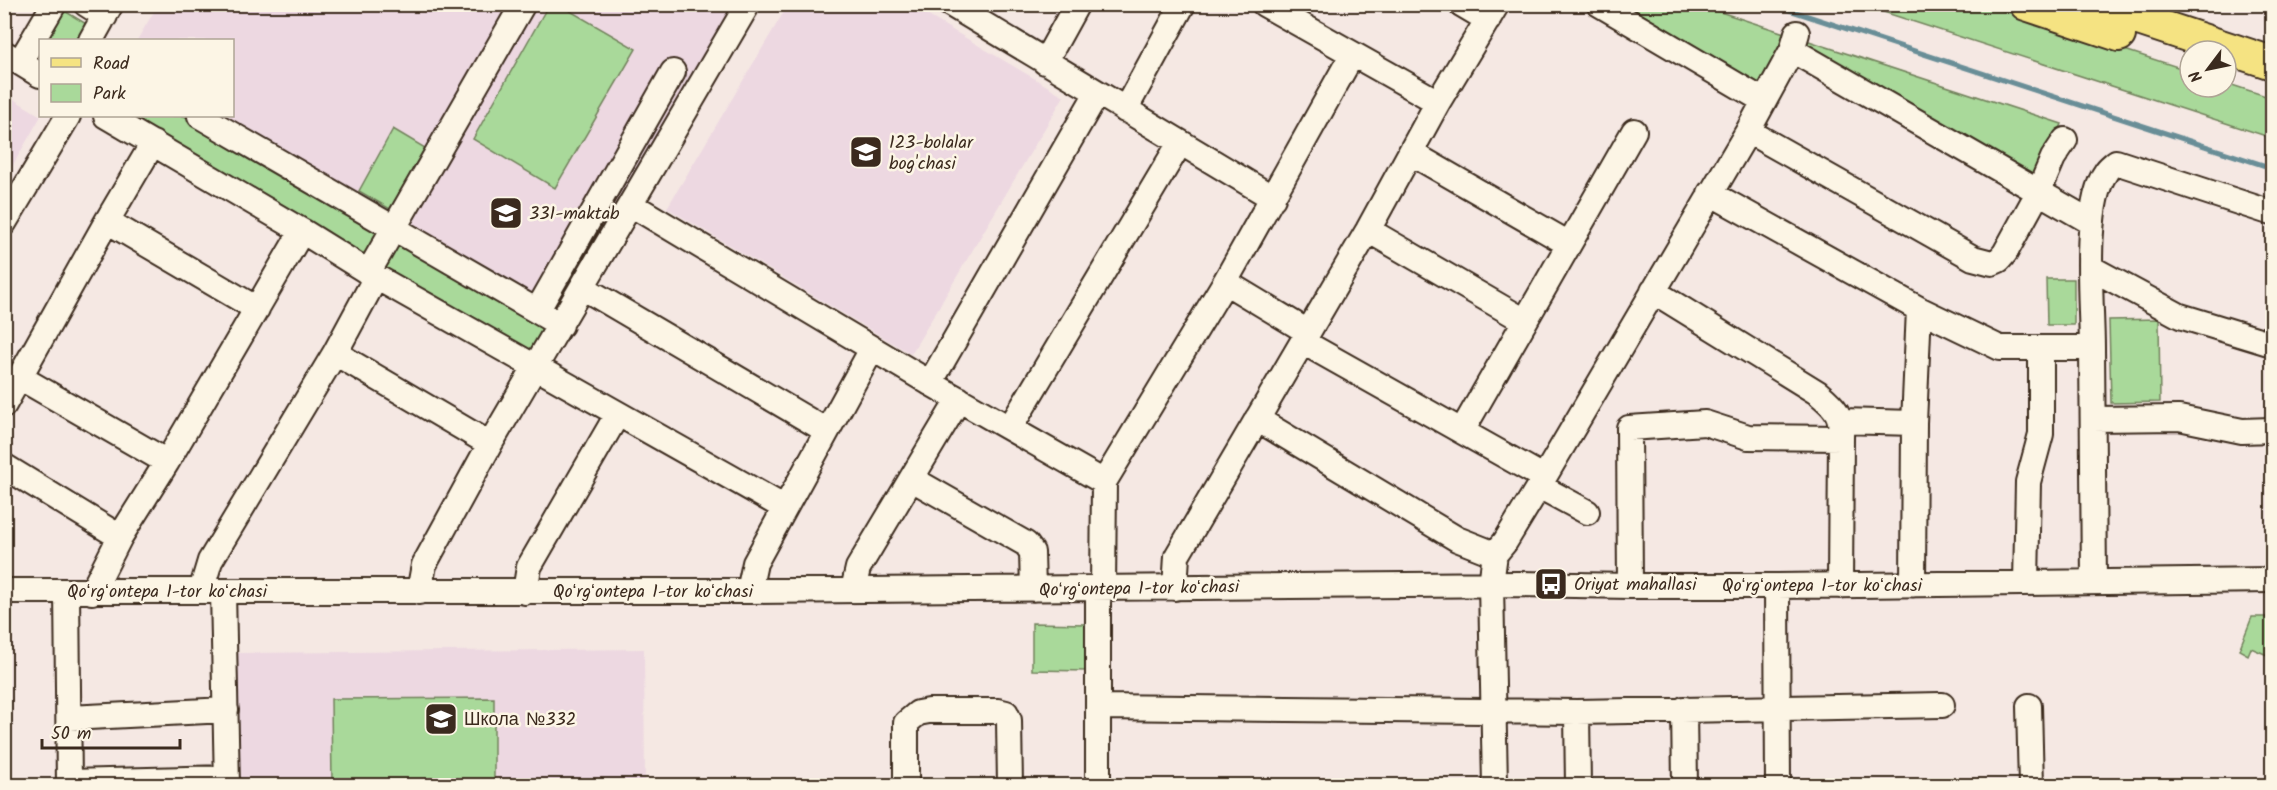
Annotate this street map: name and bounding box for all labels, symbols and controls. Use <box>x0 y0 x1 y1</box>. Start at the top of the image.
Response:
legend <box>39 39 234 117</box>
north arrow <box>2178 39 2238 99</box>
text: Road <box>93 50 130 79</box>
text: N <box>2183 65 2210 87</box>
text: Park <box>93 80 126 109</box>
place label: 123-bolalar bog'chasi <box>889 129 974 179</box>
school or university icon: 123-bolalar bog'chasi <box>848 134 884 170</box>
school or university icon: 331-maktab <box>488 195 524 231</box>
place label: 331-maktab <box>529 200 620 229</box>
bus stop icon: Oriyat mahallasi <box>1533 566 1569 602</box>
place label: Oriyat mahallasi <box>1574 571 1697 600</box>
street label: Qoʻrgʻontepa 1-tor koʻchasi <box>1722 572 1923 601</box>
street label: Qoʻrgʻontepa 1-tor koʻchasi <box>1039 573 1240 606</box>
street label: Qoʻrgʻontepa 1-tor koʻchasi <box>67 578 268 607</box>
street label: Qoʻrgʻontepa 1-tor koʻchasi <box>553 578 754 607</box>
school or university icon: Школа №332 <box>423 701 459 737</box>
place label: Школа №332 <box>464 706 576 735</box>
scale bar <box>42 712 180 750</box>
text: 50 m <box>51 720 91 749</box>

